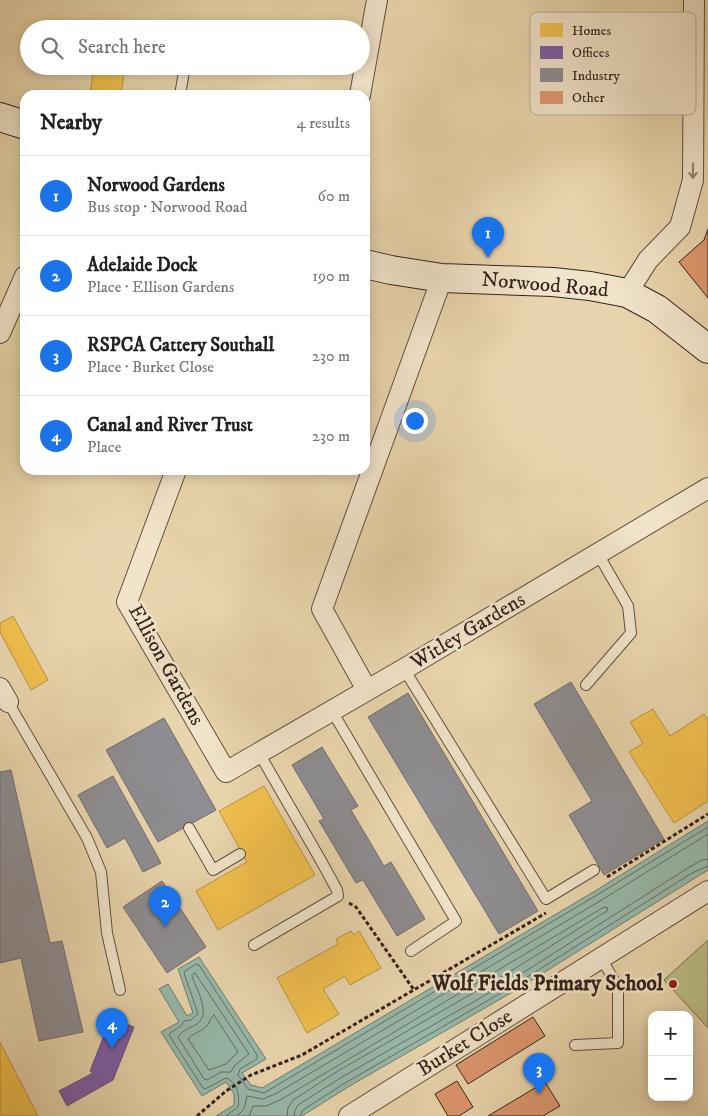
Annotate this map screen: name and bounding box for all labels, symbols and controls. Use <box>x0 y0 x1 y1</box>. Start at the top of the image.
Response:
legend <box>530 12 696 115</box>
search box <box>20 20 370 75</box>
text: Homes <box>572 22 612 40</box>
icon: search <box>38 34 66 62</box>
text: Search here <box>78 36 166 59</box>
text: Offices <box>572 44 610 62</box>
text: Industry <box>572 67 620 85</box>
text: Other <box>572 89 605 107</box>
text: Nearby <box>40 110 102 136</box>
text: 4 results <box>297 113 350 133</box>
one-way arrow <box>688 162 698 179</box>
text: Norwood Gardens <box>87 174 225 197</box>
text: 1 <box>53 186 59 206</box>
text: 60 m <box>318 186 350 206</box>
text: Bus stop · Norwood Road <box>87 197 248 217</box>
pin: 1 <box>472 217 504 258</box>
text: Adelaide Dock <box>87 254 198 277</box>
text: 2 <box>52 266 60 286</box>
text: 190 m <box>312 266 350 286</box>
street label: Norwood Road <box>480 267 610 304</box>
text: Place · Ellison Gardens <box>87 277 234 297</box>
text: RSPCA Cattery Southall <box>87 334 274 357</box>
text: 3 <box>53 346 59 366</box>
text: 230 m <box>312 346 350 366</box>
text: Place · Burket Close <box>87 357 214 377</box>
your location <box>402 408 428 434</box>
text: Canal and River Trust <box>87 414 253 437</box>
text: 4 <box>51 426 61 446</box>
text: 230 m <box>312 426 350 446</box>
text: Place <box>87 437 121 457</box>
street label: Witley Gardens <box>405 587 530 676</box>
street label: Ellison Gardens <box>122 600 210 730</box>
pin: 2 <box>149 886 181 927</box>
place label: Wolf Fields Primary School <box>431 971 664 997</box>
marker: Wolf Fields Primary School <box>667 978 679 990</box>
street label: Burket Close <box>413 1003 518 1082</box>
pin: 4 <box>96 1008 128 1049</box>
map controls <box>648 1011 693 1101</box>
button: + <box>648 1011 693 1056</box>
pin: 3 <box>523 1053 555 1094</box>
button: − <box>648 1056 693 1101</box>

